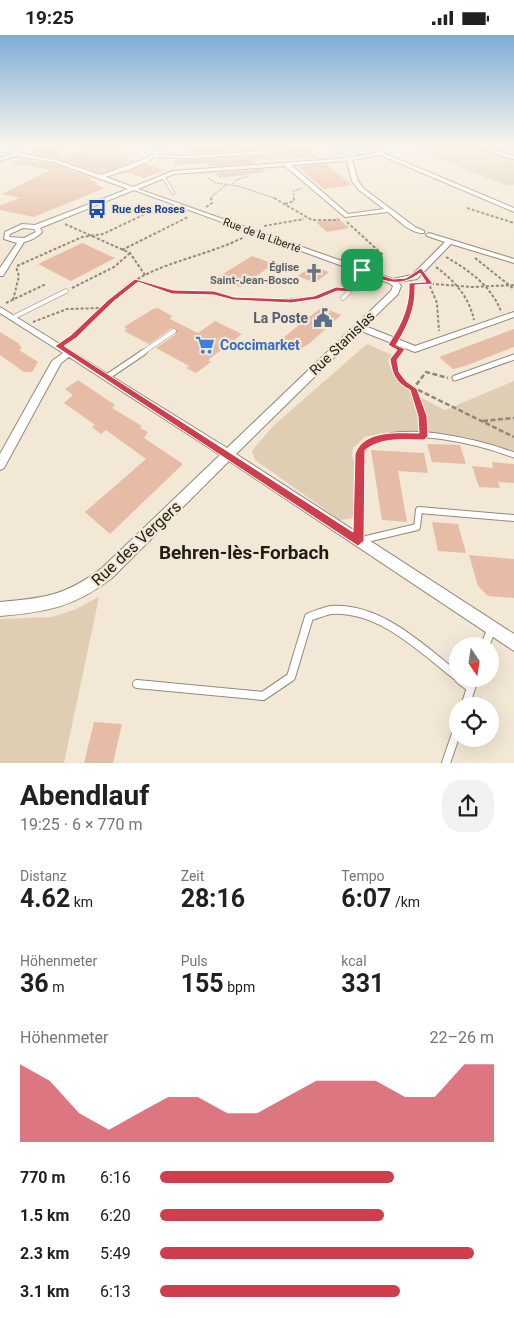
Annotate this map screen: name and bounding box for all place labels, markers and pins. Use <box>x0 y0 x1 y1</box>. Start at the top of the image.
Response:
bus stop icon: Rue des Roses <box>86 198 108 220</box>
place label: Rue des Roses <box>112 203 185 216</box>
pin <box>341 249 383 291</box>
place label: Église Saint-Jean-Bosco <box>210 261 299 287</box>
church icon: Église Saint-Jean-Bosco <box>303 262 325 284</box>
public building icon: La Poste <box>312 307 334 329</box>
place label: La Poste <box>253 310 308 326</box>
supermarket icon: Coccimarket <box>194 334 216 356</box>
place label: Coccimarket <box>220 337 300 353</box>

